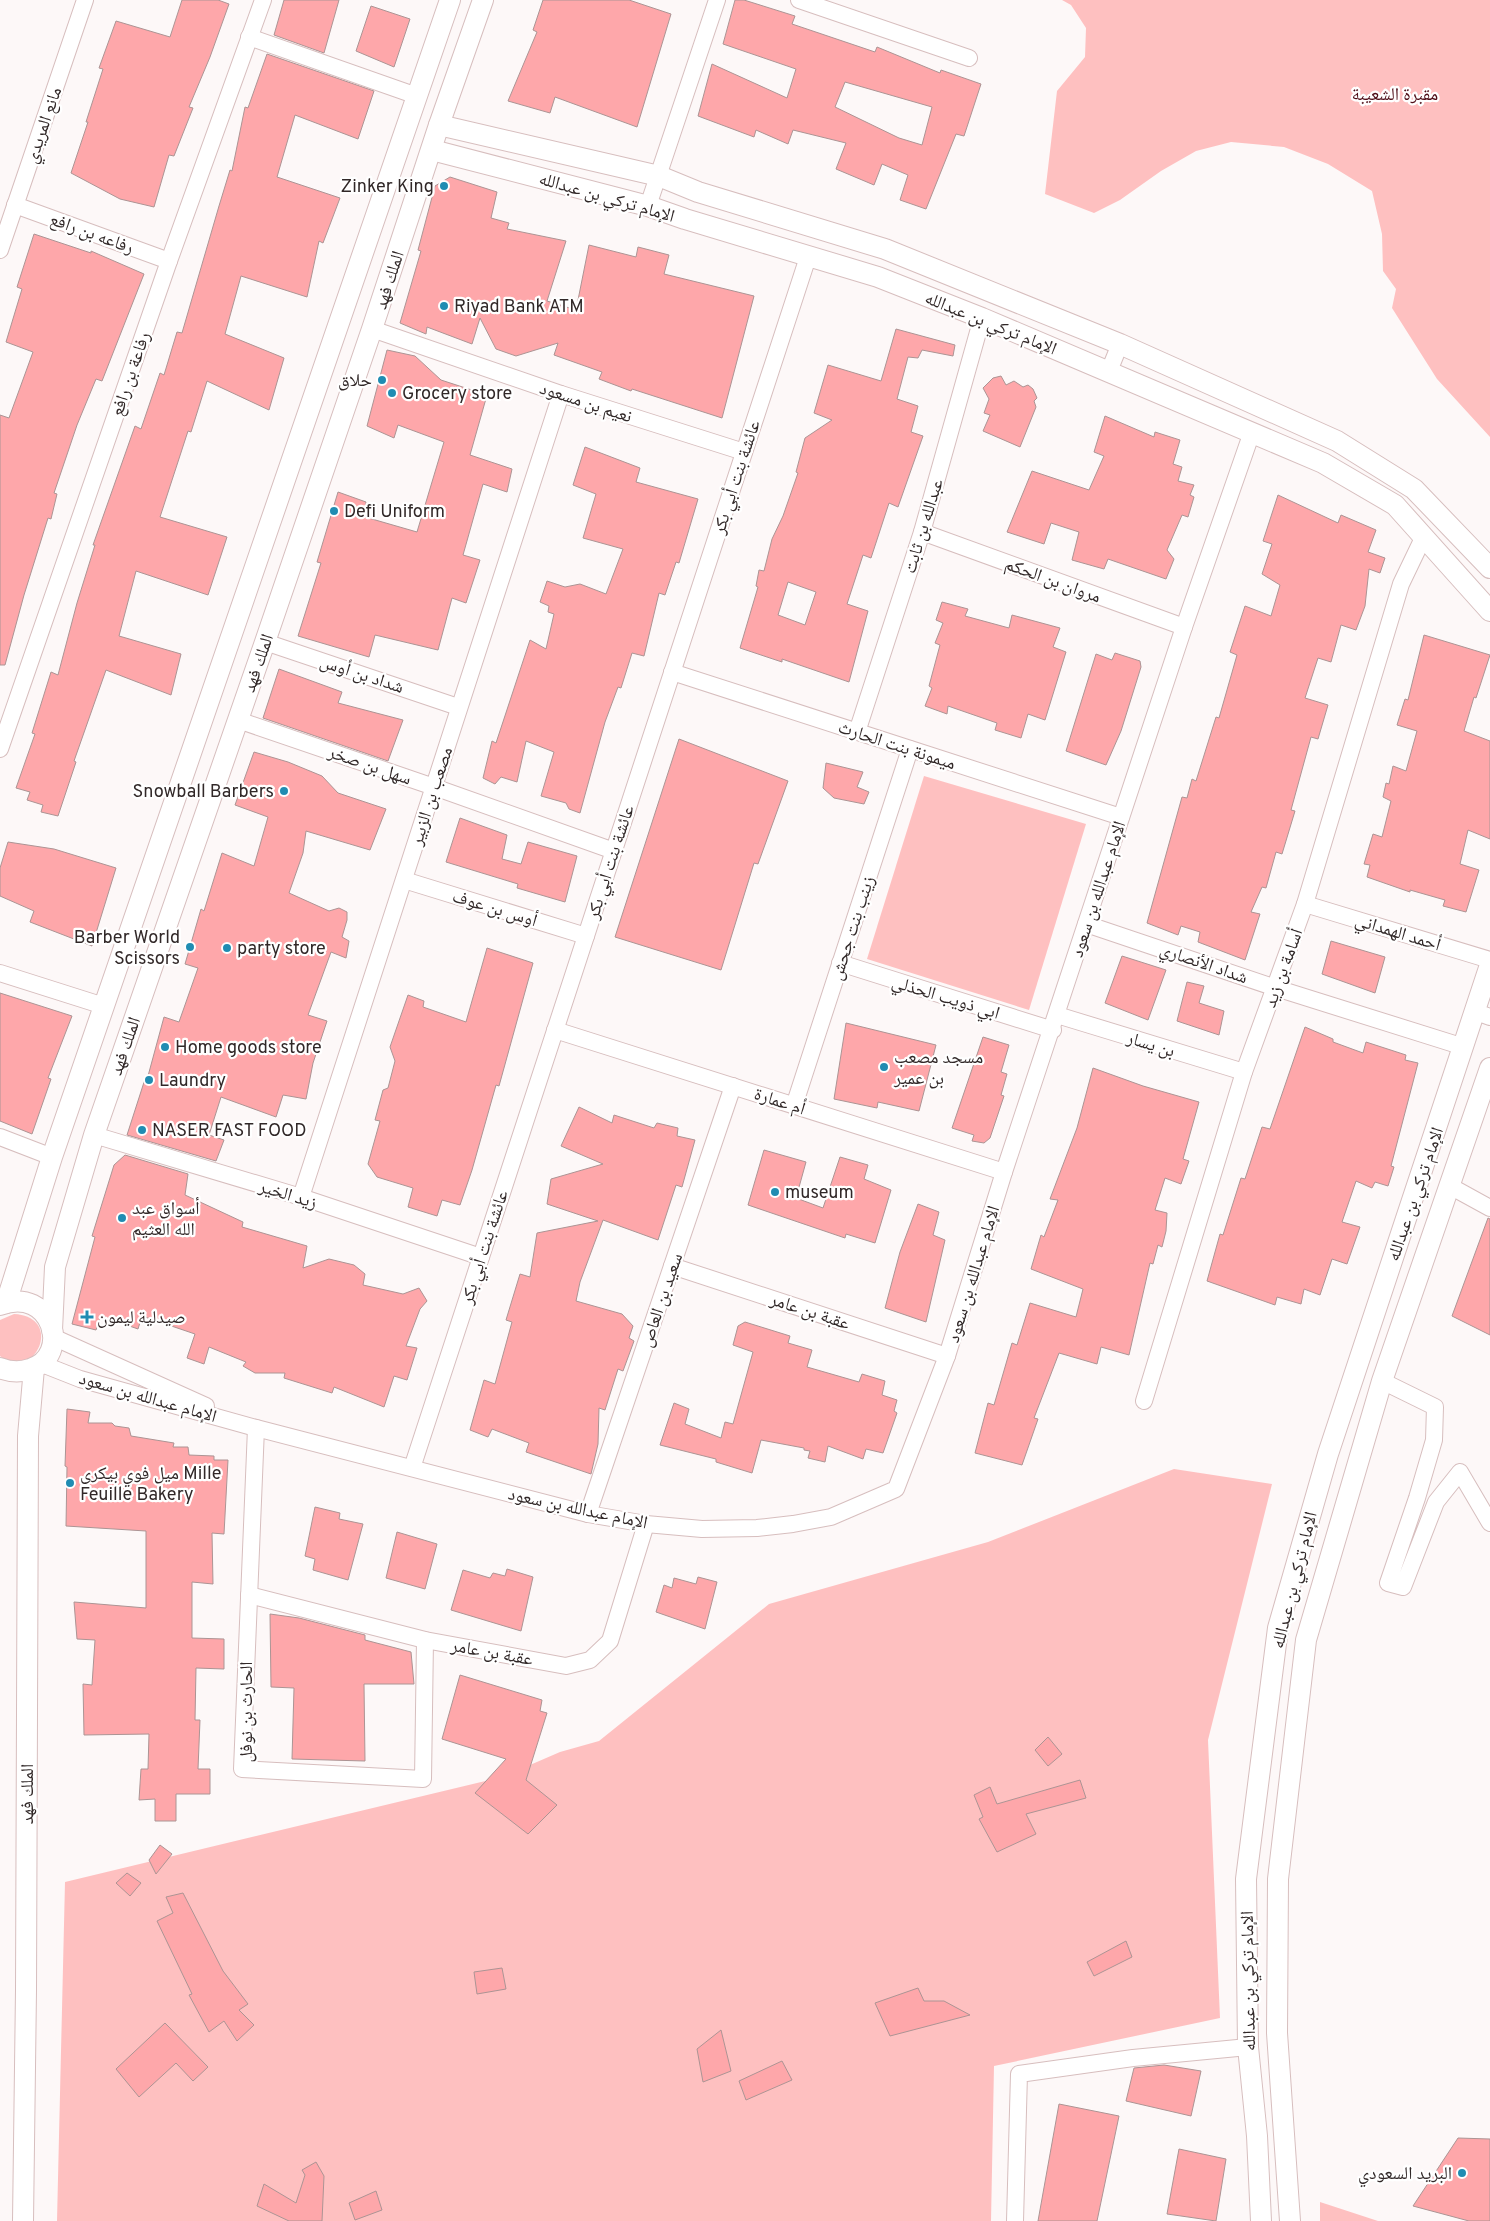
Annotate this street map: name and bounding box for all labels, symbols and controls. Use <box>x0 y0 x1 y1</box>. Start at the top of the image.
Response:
street label: مانع المريدي <box>21 84 70 167</box>
park label: مقبرة الشعيبة <box>1352 84 1438 107</box>
street label: الإمام تركي بن عبدالله <box>536 168 677 230</box>
place label: Zinker King <box>340 176 434 199</box>
marker: Zinker King <box>438 180 450 192</box>
street label: رفاعه بن رافع <box>46 209 137 260</box>
street label: الملك فهد <box>370 248 411 313</box>
street label: الإمام تركي بن عبدالله <box>921 287 1060 363</box>
place label: Riyad Bank ATM <box>454 296 584 319</box>
marker: Riyad Bank ATM <box>438 300 450 312</box>
street label: رفاعة بن رافع <box>106 329 157 420</box>
place label: حلاق <box>338 370 372 393</box>
marker: حلاق <box>376 374 388 386</box>
street label: نعيم بن مسعود <box>536 378 635 429</box>
place label: Grocery store <box>402 383 512 406</box>
marker: Grocery store <box>386 387 398 399</box>
street label: عائشة بنت أبي بكر <box>707 417 768 539</box>
street label: عبدالله بن ثابت <box>899 476 950 577</box>
place label: Defi Uniform <box>344 501 445 524</box>
marker: Defi Uniform <box>328 505 340 517</box>
street label: مروان بن الحكم <box>1001 553 1104 609</box>
street label: الملك فهد <box>239 631 280 696</box>
street label: شداد بن أوس <box>317 650 407 700</box>
street label: ميمونة بنت الحارث <box>835 717 958 776</box>
street label: سهل بن صخر <box>324 741 414 791</box>
street label: مصعب بن الزبير <box>405 744 459 850</box>
place label: Snowball Barbers <box>132 781 274 804</box>
marker: Snowball Barbers <box>278 785 290 797</box>
street label: عائشة بنت أبي بكر <box>581 802 642 924</box>
street label: الإمام عبدالله بن سعود <box>1067 818 1132 961</box>
street label: زينب بنت جحش <box>826 873 881 983</box>
street label: أوس بن عوف <box>449 885 540 933</box>
street label: أحمد الهمداني <box>1351 909 1443 959</box>
street label: أسامة بن زيد <box>1259 926 1309 1011</box>
place label: Barber World Scissors <box>74 927 180 971</box>
place label: party store <box>237 938 326 961</box>
street label: شداد الأنصاري <box>1156 939 1251 992</box>
marker: Barber World Scissors <box>184 941 196 953</box>
marker: party store <box>221 942 233 954</box>
street label: ابي ذويب الحذلي <box>888 971 1002 1027</box>
street label: الملك فهد <box>106 1014 147 1079</box>
street label: بن يسار <box>1123 1027 1178 1064</box>
place label: Home goods store <box>175 1037 322 1060</box>
marker: Home goods store <box>159 1041 171 1053</box>
place label: مسجد مصعب بن عمير <box>893 1047 983 1091</box>
marker: مسجد مصعب بن عمير <box>878 1061 890 1073</box>
place label: Laundry <box>159 1070 226 1093</box>
marker: Laundry <box>143 1074 155 1086</box>
street label: أم عمارة <box>751 1083 808 1122</box>
place label: NASER FAST FOOD <box>152 1120 306 1143</box>
marker: NASER FAST FOOD <box>136 1124 148 1136</box>
street label: الإمام تركي بن عبدالله <box>1383 1124 1452 1265</box>
street label: زيد الخير <box>255 1175 320 1215</box>
place label: museum <box>785 1182 854 1205</box>
marker: museum <box>769 1186 781 1198</box>
street label: عائشة بنت أبي بكر <box>455 1187 516 1309</box>
place label: أسواق عبد الله العثيم <box>132 1197 200 1242</box>
street label: الإمام عبدالله بن سعود <box>943 1203 1006 1346</box>
marker: أسواق عبد الله العثيم <box>116 1212 128 1224</box>
street label: سعيد بن العاص <box>636 1250 689 1351</box>
street label: عقبة بن عامر <box>766 1288 852 1336</box>
place label: صيدلية ليمون <box>97 1307 186 1330</box>
marker: صيدلية ليمون <box>81 1311 93 1323</box>
street label: الإمام عبدالله بن سعود <box>76 1368 219 1429</box>
place label: ميل فوي بيكري Mille Feuille Bakery <box>80 1463 221 1507</box>
marker: ميل فوي بيكري Mille Feuille Bakery <box>64 1477 76 1489</box>
street label: الإمام عبدالله بن سعود <box>506 1483 650 1535</box>
street label: الإمام تركي بن عبدالله <box>1267 1510 1325 1652</box>
street label: عقبة بن عامر <box>448 1635 534 1672</box>
street label: الحارث بن نوفل <box>236 1662 259 1763</box>
street label: الملك فهد <box>17 1764 40 1824</box>
street label: الإمام تركي بن عبدالله <box>1237 1911 1264 2051</box>
place label: البريد السعودي <box>1358 2163 1452 2188</box>
marker: البريد السعودي <box>1456 2167 1468 2179</box>

